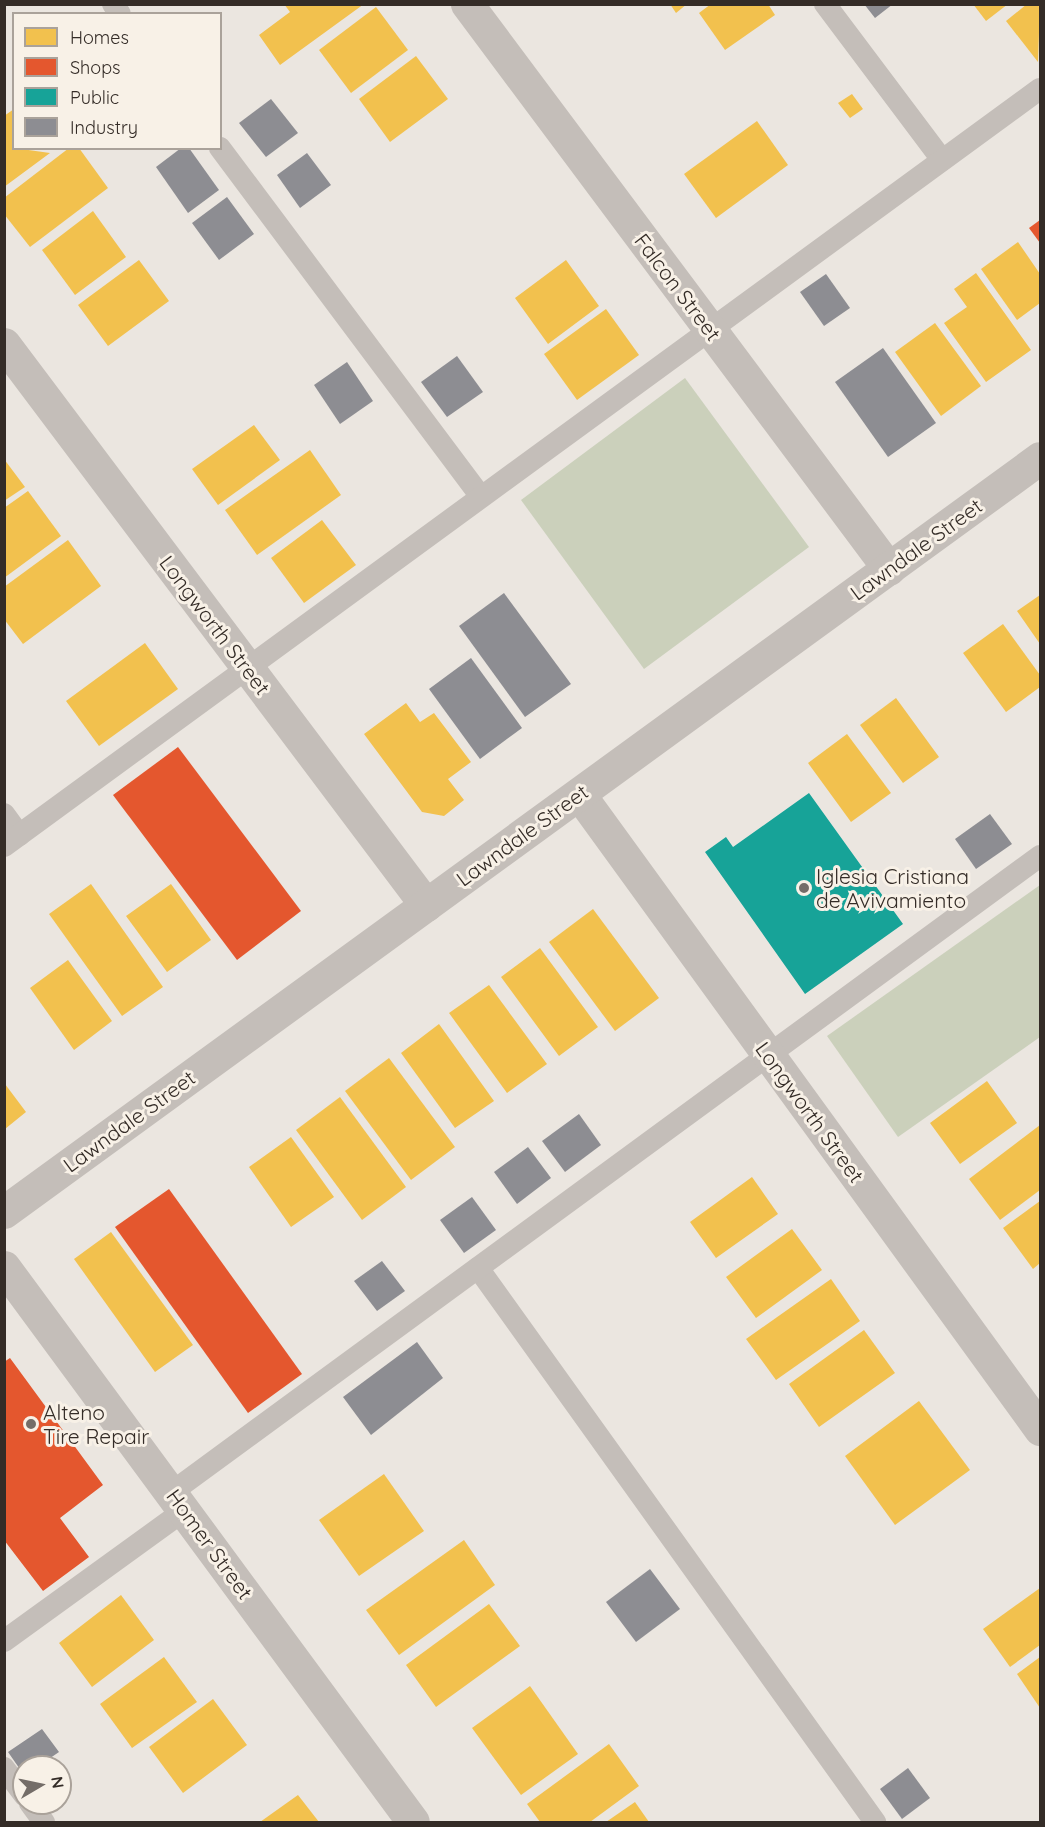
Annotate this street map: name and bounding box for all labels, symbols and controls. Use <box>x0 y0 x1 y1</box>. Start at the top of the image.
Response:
legend <box>12 12 222 150</box>
text: Homes <box>70 26 129 49</box>
text: Shops <box>70 56 121 79</box>
text: Public <box>70 86 119 109</box>
text: Industry <box>70 116 138 139</box>
street label: Falcon Street <box>630 228 726 346</box>
street label: Lawndale Street <box>845 493 987 605</box>
street label: Longworth Street <box>154 550 276 700</box>
street label: Lawndale Street <box>451 779 593 891</box>
place label: Iglesia Cristiana de Avivamiento <box>816 863 969 913</box>
marker: Iglesia Cristiana de Avivamiento <box>797 881 811 895</box>
street label: Longworth Street <box>750 1037 870 1187</box>
street label: Lawndale Street <box>58 1065 200 1177</box>
place label: Alteno Tire Repair <box>43 1399 149 1449</box>
marker: Alteno Tire Repair <box>24 1417 38 1431</box>
street label: Homer Street <box>162 1484 258 1604</box>
north arrow <box>12 1755 72 1815</box>
text: N <box>47 1775 69 1790</box>

